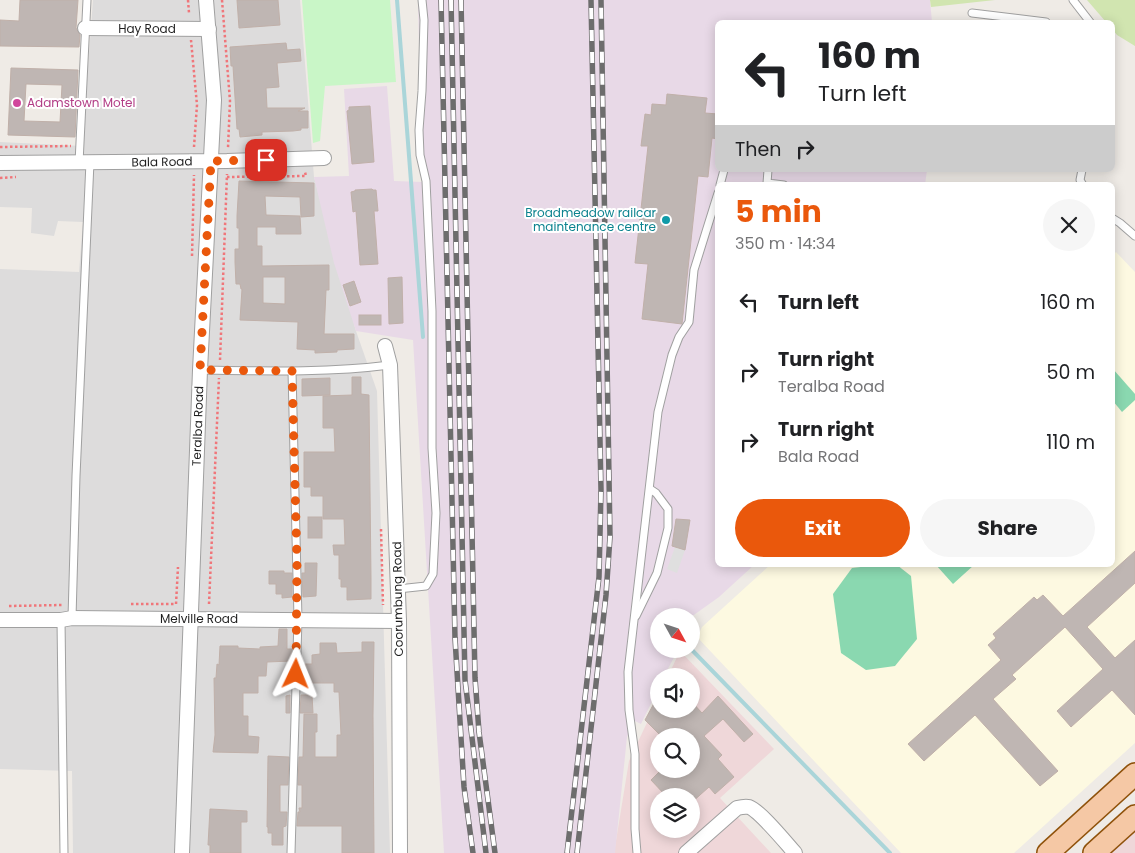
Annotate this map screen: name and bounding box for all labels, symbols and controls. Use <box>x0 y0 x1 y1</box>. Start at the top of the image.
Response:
street label: Hay Road <box>118 20 176 37</box>
text: 160 m <box>818 31 921 80</box>
icon: left <box>735 40 800 105</box>
text: Turn left <box>818 78 906 109</box>
place label: Adamstown Motel <box>27 94 136 111</box>
marker: Adamstown Motel <box>11 97 23 109</box>
icon: right <box>791 135 819 163</box>
text: Then <box>735 136 781 163</box>
pin <box>245 139 287 181</box>
icon: arrive <box>252 146 280 174</box>
street label: Bala Road <box>131 152 193 171</box>
text: 5 min <box>735 190 822 233</box>
button: close <box>1043 199 1095 251</box>
place label: Broadmeadow railcar maintenance centre <box>525 204 657 235</box>
marker: Broadmeadow railcar maintenance centre <box>660 214 672 226</box>
text: 350 m · 14:34 <box>735 232 835 255</box>
icon: left <box>735 288 763 316</box>
text: Turn left <box>778 289 859 316</box>
text: 160 m <box>1040 289 1095 316</box>
text: Turn right <box>778 346 874 373</box>
icon: right <box>735 358 763 386</box>
text: 50 m <box>1046 359 1095 386</box>
text: Teralba Road <box>778 375 885 398</box>
street label: Teralba Road <box>188 386 207 466</box>
text: Turn right <box>778 416 874 443</box>
icon: right <box>735 428 763 456</box>
text: 110 m <box>1046 429 1095 456</box>
text: Bala Road <box>778 445 859 468</box>
button: Exit <box>735 499 910 557</box>
button: Share <box>920 499 1095 557</box>
street label: Coorumbung Road <box>388 541 407 657</box>
north arrow <box>650 608 700 658</box>
map controls <box>650 608 700 838</box>
street label: Melville Road <box>160 610 238 627</box>
position arrow <box>269 647 321 699</box>
button: sound <box>650 668 700 718</box>
button: search <box>650 728 700 778</box>
button: layers <box>650 788 700 838</box>

